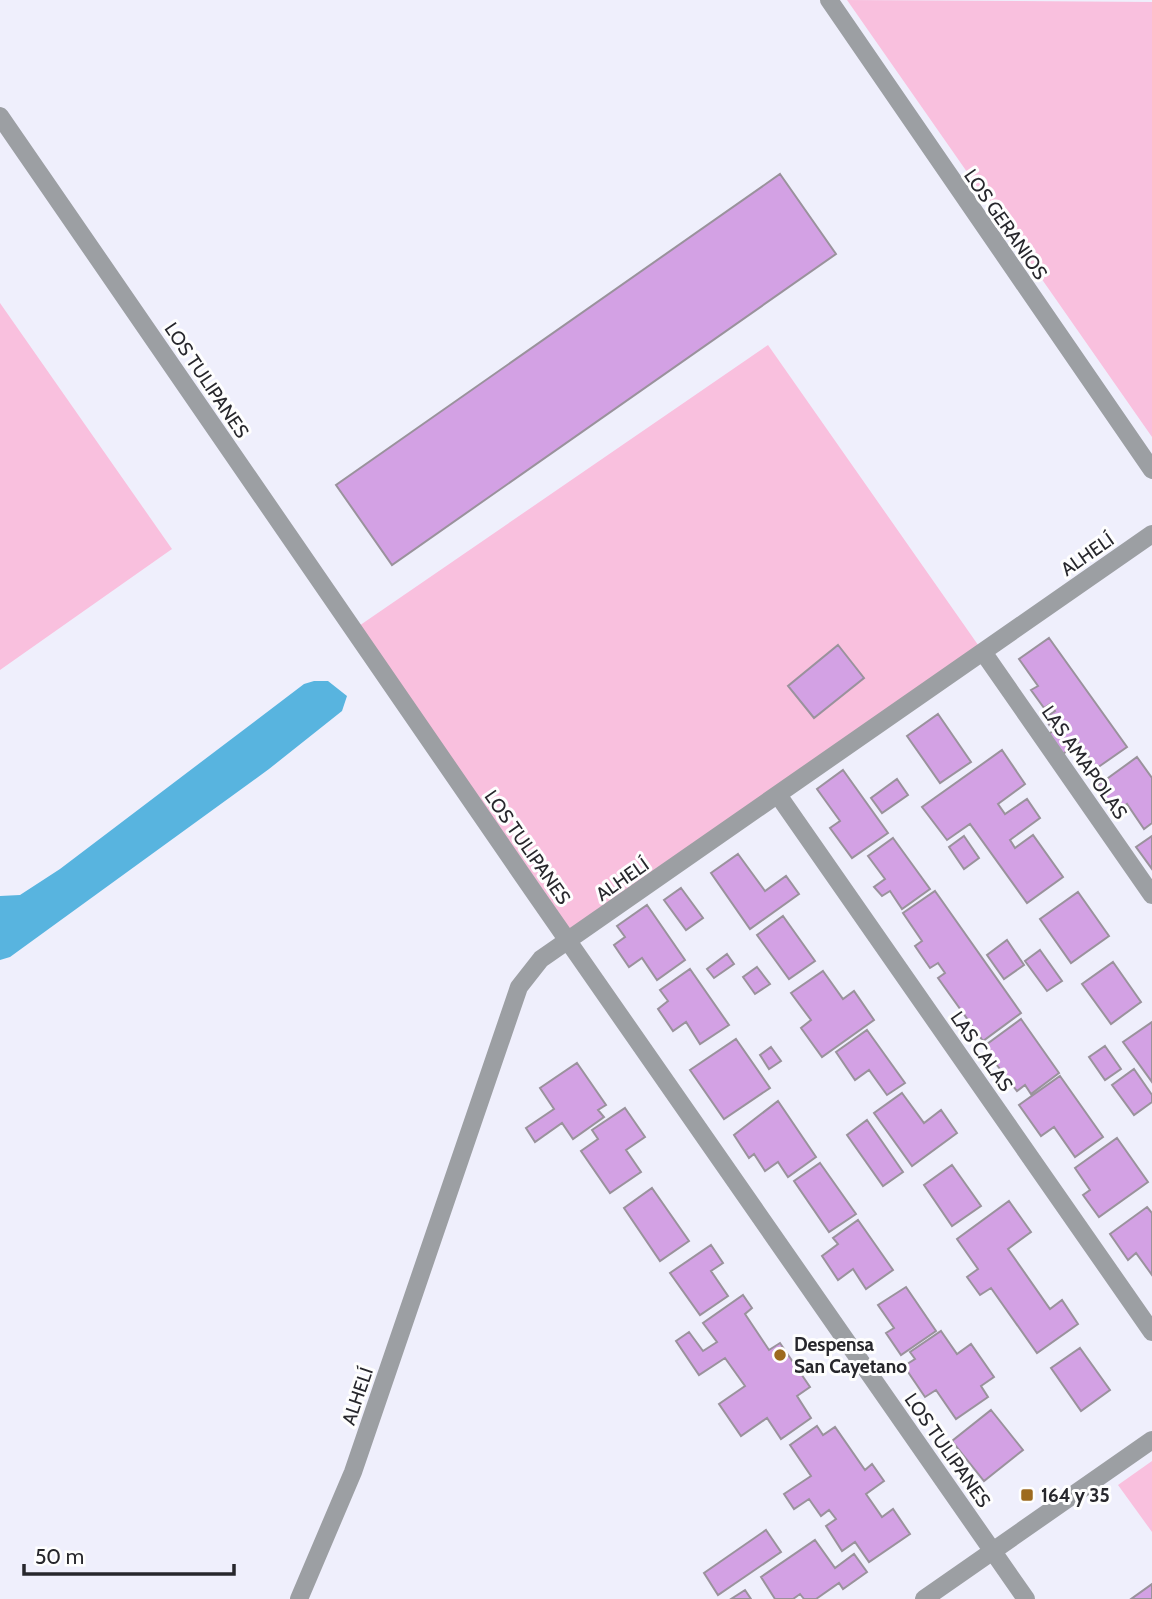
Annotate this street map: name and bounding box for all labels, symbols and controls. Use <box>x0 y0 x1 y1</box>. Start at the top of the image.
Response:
street label: LOS GERANIOS <box>959 165 1052 284</box>
street label: LOS TULIPANES <box>160 318 254 442</box>
street label: ALHELÍ <box>1056 527 1118 581</box>
street label: LAS AMAPOLAS <box>1037 701 1132 823</box>
street label: LOS TULIPANES <box>480 786 575 909</box>
street label: ALHELÍ <box>591 852 653 906</box>
street label: LAS CALAS <box>946 1007 1017 1096</box>
place label: Despensa San Cayetano <box>794 1333 907 1378</box>
marker: Despensa San Cayetano <box>772 1347 788 1363</box>
street label: ALHELÍ <box>336 1364 378 1428</box>
street label: LOS TULIPANES <box>900 1389 995 1512</box>
place label: 164 y 35 <box>1041 1484 1110 1507</box>
marker: 164 y 35 <box>1019 1487 1035 1503</box>
scale bar <box>24 1532 234 1576</box>
text: 50 m <box>35 1544 84 1569</box>

